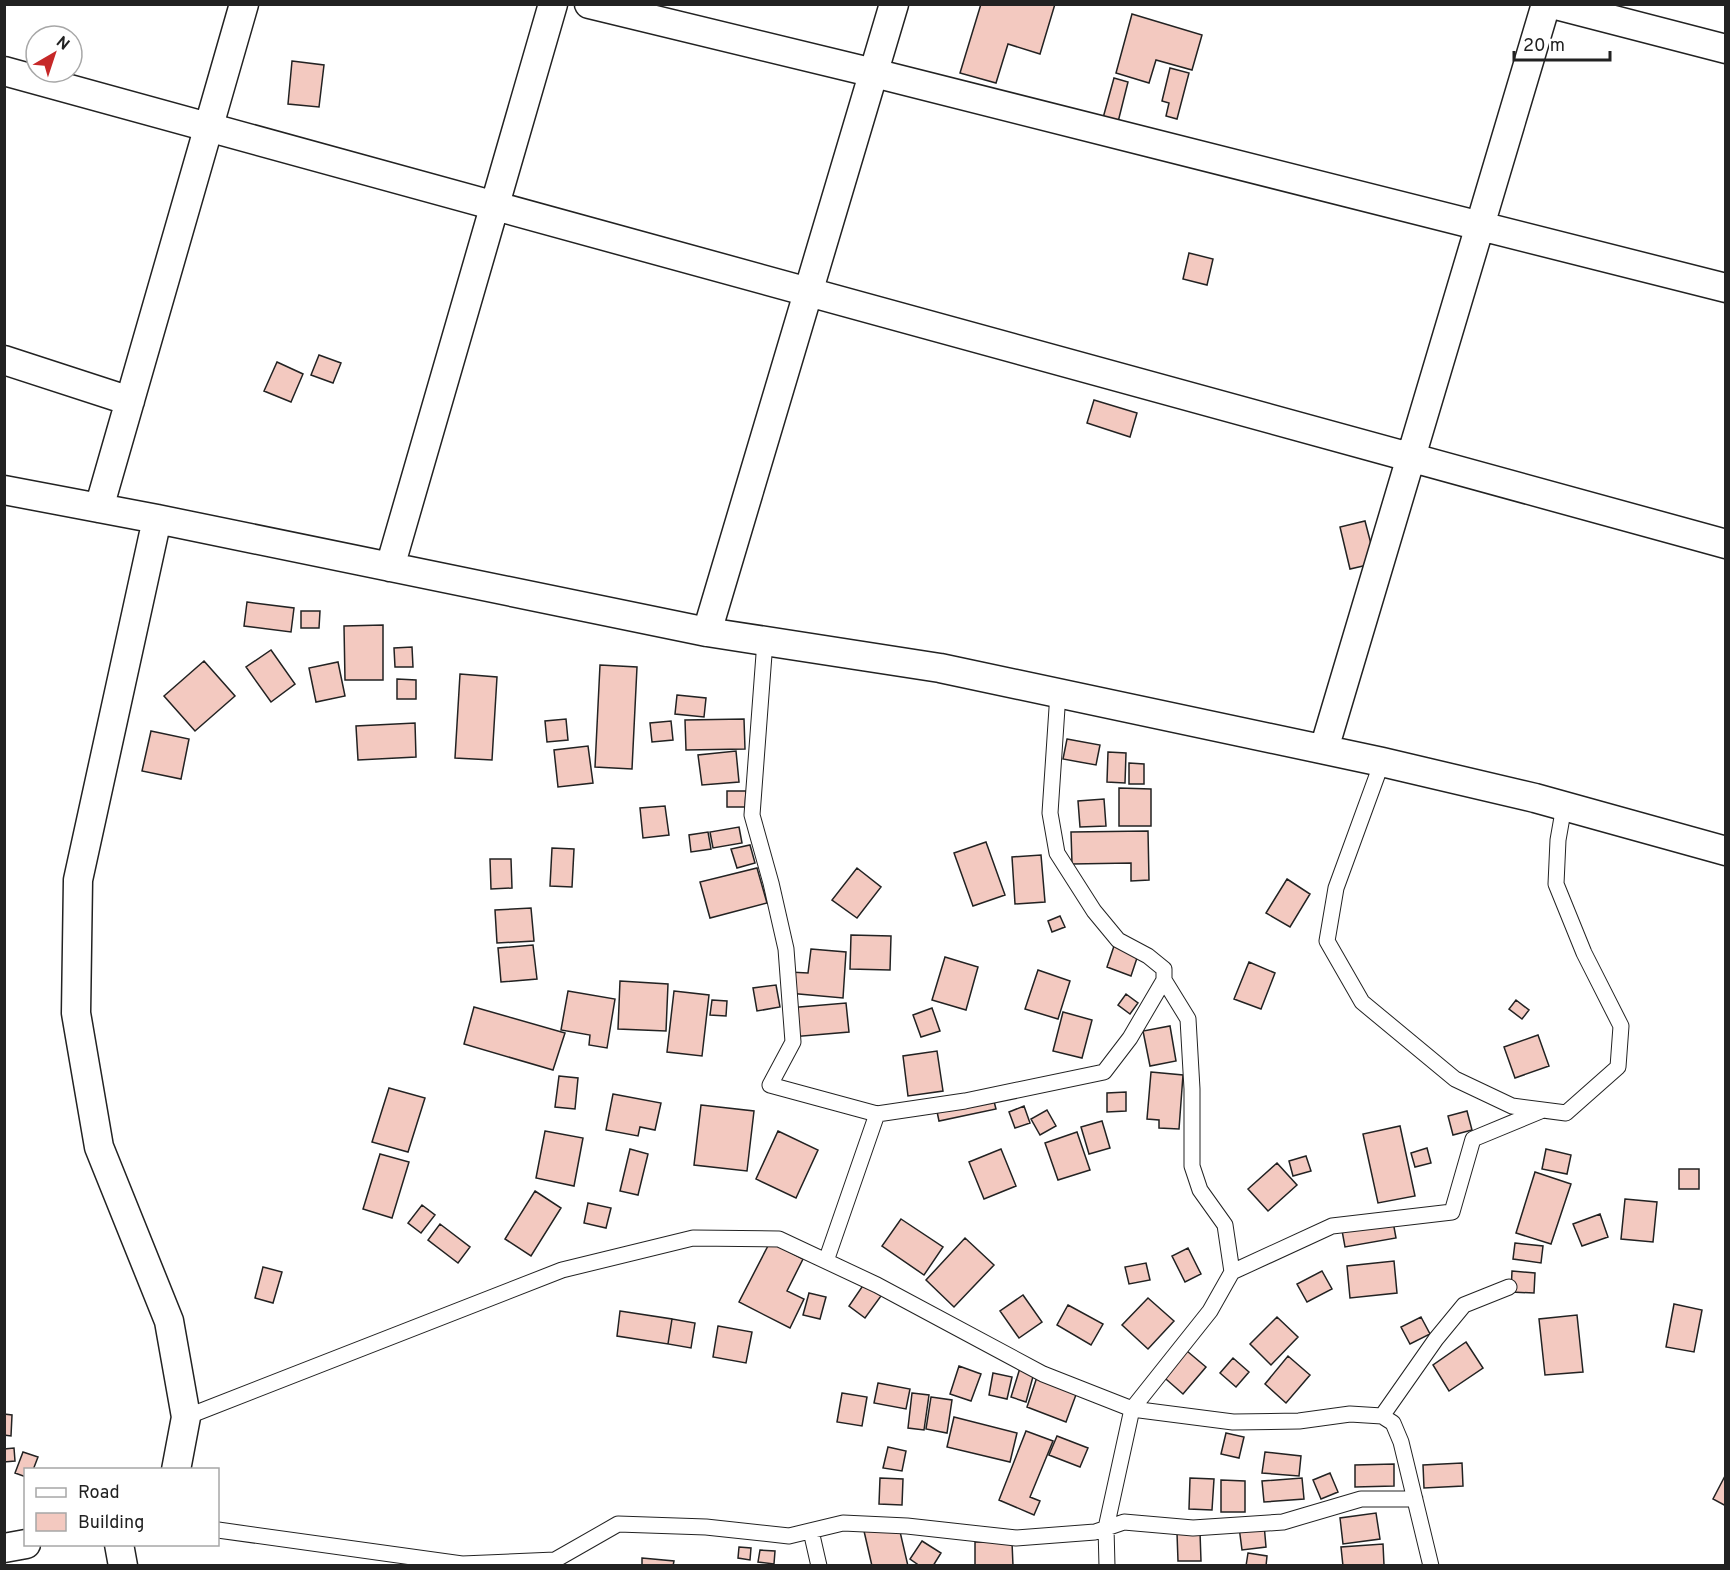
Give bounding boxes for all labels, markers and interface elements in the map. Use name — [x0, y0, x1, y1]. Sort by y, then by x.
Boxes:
north arrow — [24, 24, 84, 84]
scale bar — [1514, 24, 1610, 62]
text: N — [51, 33, 73, 55]
text: 20 m — [1523, 35, 1565, 58]
legend — [24, 1468, 219, 1546]
text: Road — [78, 1482, 120, 1505]
text: Building — [78, 1512, 144, 1535]

